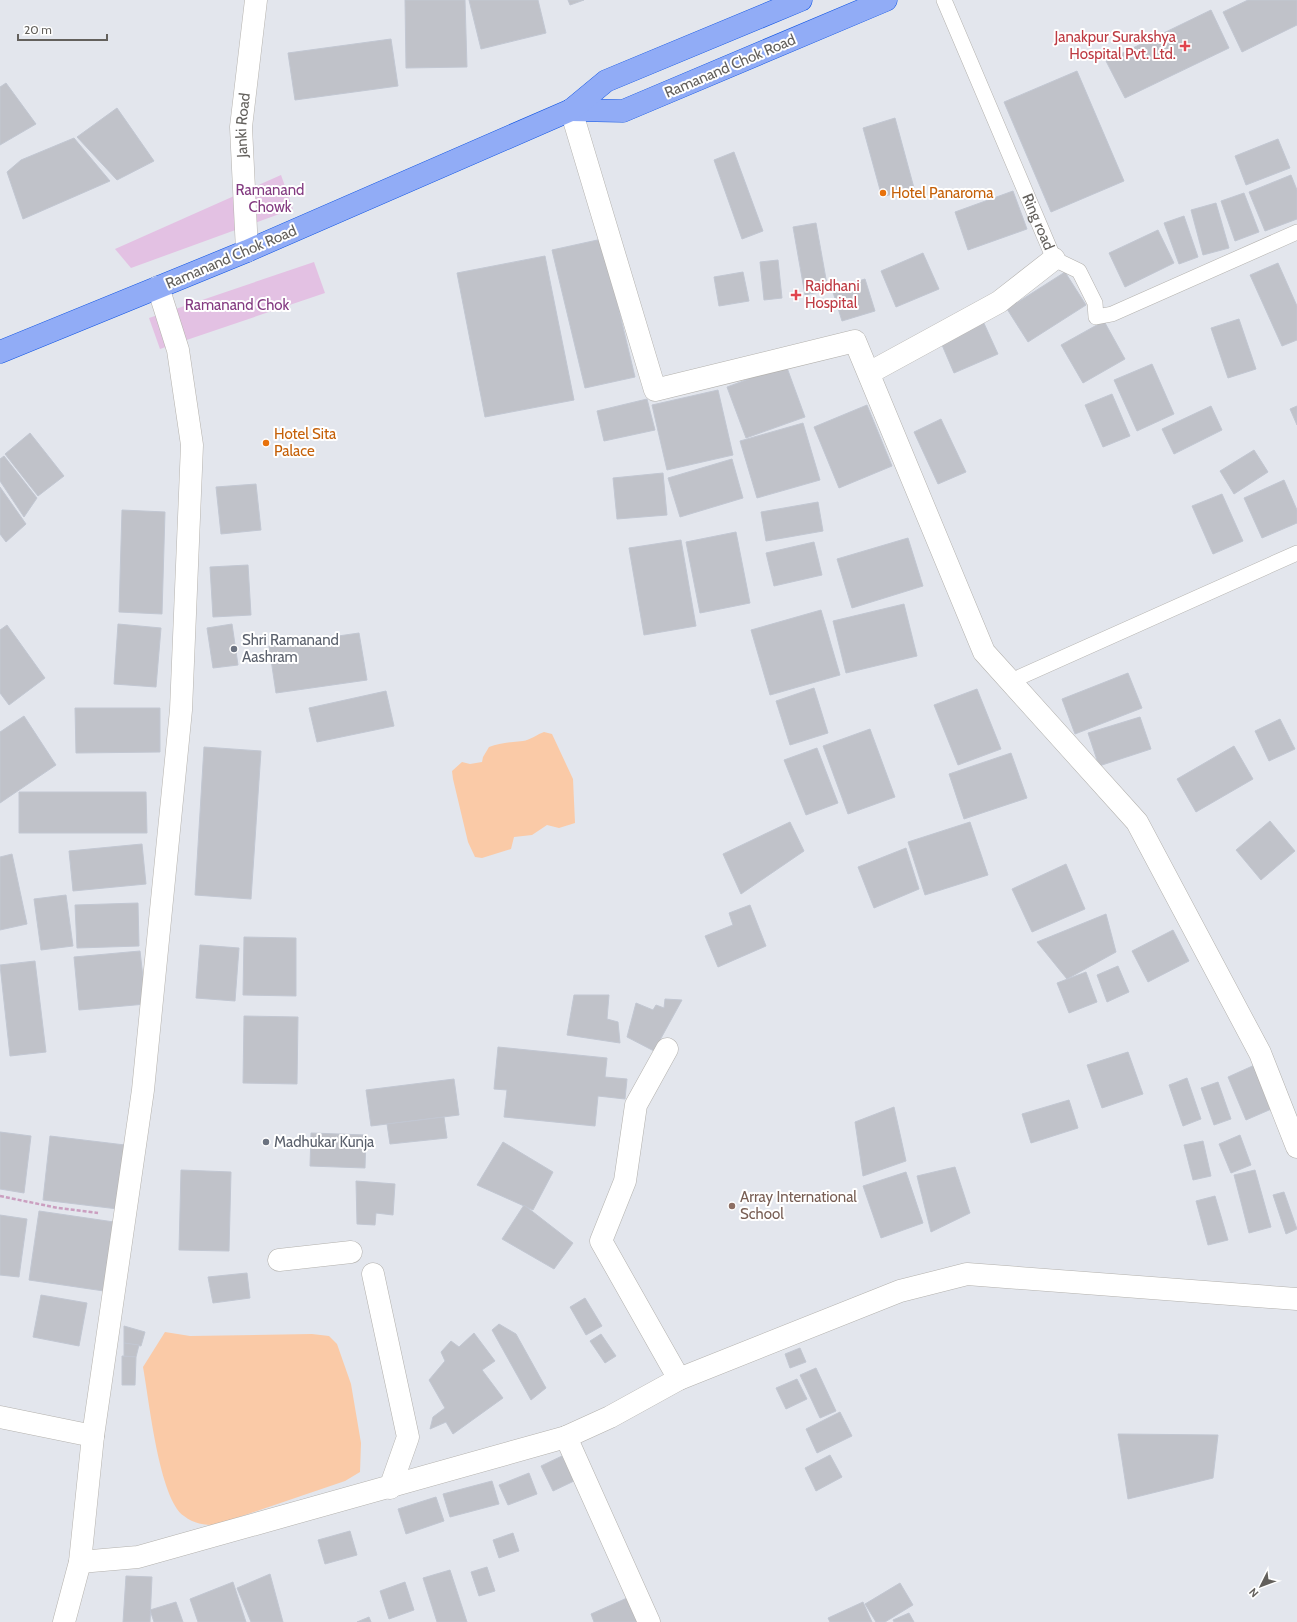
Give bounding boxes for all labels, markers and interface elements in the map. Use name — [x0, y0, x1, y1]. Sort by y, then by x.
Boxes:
scale bar — [18, 16, 107, 42]
text: 20 m — [24, 22, 52, 37]
place label: Janakpur Surakshya Hospital Pvt. Ltd. — [1054, 28, 1177, 63]
street label: Ramanand Chok Road — [662, 30, 798, 102]
marker: Janakpur Surakshya Hospital Pvt. Ltd. — [1179, 40, 1191, 52]
street label: Janki Road — [232, 92, 254, 159]
park label: Ramanand Chowk — [236, 181, 304, 216]
place label: Hotel Panaroma — [891, 184, 994, 202]
marker: Hotel Panaroma — [878, 188, 888, 198]
street label: Ring road — [1018, 191, 1058, 253]
street label: Ramanand Chok Road — [163, 221, 299, 293]
place label: Rajdhani Hospital — [805, 277, 860, 312]
marker: Rajdhani Hospital — [790, 289, 802, 301]
park label: Ramanand Chok — [185, 296, 290, 314]
place label: Hotel Sita Palace — [274, 425, 337, 460]
marker: Hotel Sita Palace — [261, 438, 271, 448]
place label: Shri Ramanand Aashram — [242, 631, 339, 666]
marker: Shri Ramanand Aashram — [229, 644, 239, 654]
place label: Madhukar Kunja — [274, 1133, 375, 1151]
marker: Madhukar Kunja — [261, 1137, 271, 1147]
place label: Array International School — [740, 1188, 857, 1223]
marker: Array International School — [727, 1201, 737, 1211]
north arrow — [1241, 1566, 1281, 1606]
text: N — [1246, 1585, 1261, 1600]

